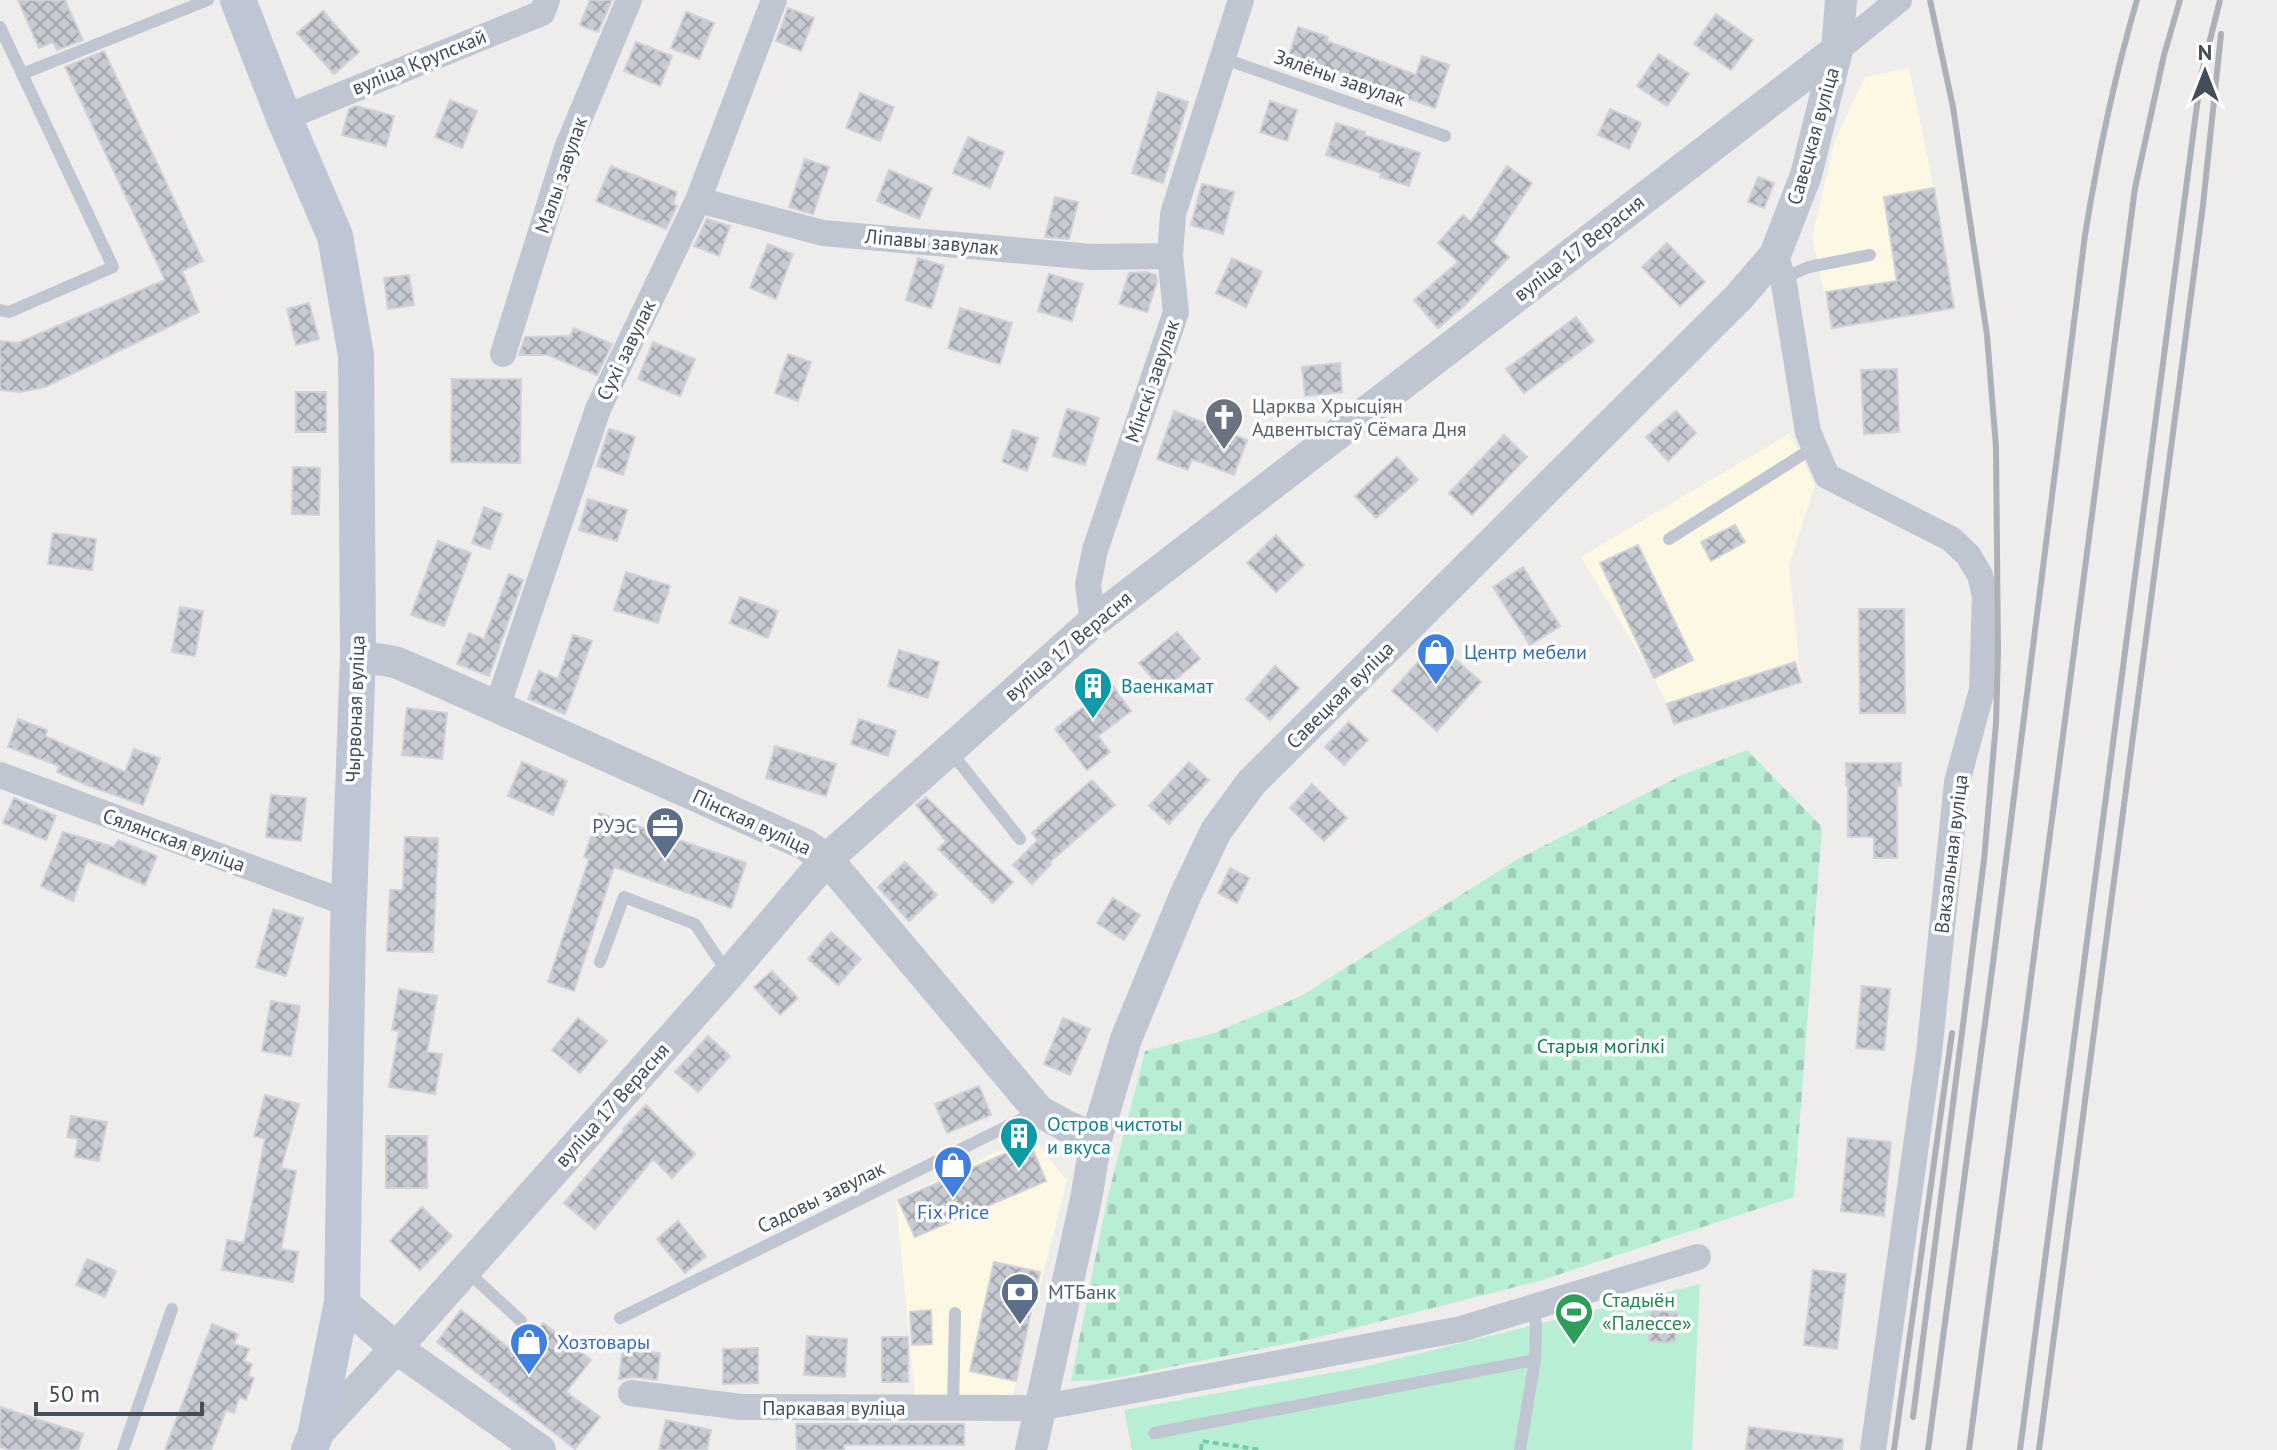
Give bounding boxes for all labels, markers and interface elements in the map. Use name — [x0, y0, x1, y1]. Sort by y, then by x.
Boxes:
street label: вуліца Крупскай — [348, 23, 490, 101]
north arrow — [2165, 32, 2245, 112]
text: N — [2198, 38, 2212, 66]
street label: Зялёны завулак — [1271, 43, 1409, 113]
street label: Савецкая вуліца — [1781, 64, 1845, 208]
street label: Малы завулак — [529, 113, 593, 237]
street label: вуліца 17 Верасня — [1508, 189, 1650, 307]
street label: Ліпавы завулак — [863, 223, 1000, 261]
street label: Сухі завулак — [590, 295, 662, 405]
street label: Мінскі завулак — [1119, 316, 1185, 446]
place label: Царква Хрысціян Адвентыстаў Сёмага Дня — [1252, 393, 1467, 442]
church icon: Царква Хрысціян Адвентыстаў Сёмага Дня — [1203, 396, 1245, 451]
street label: вуліца 17 Верасня — [999, 585, 1137, 707]
shop icon: Центр мебели — [1415, 631, 1457, 686]
street label: Чырвоная вуліца — [339, 635, 371, 783]
street label: Савецкая вуліца — [1281, 636, 1399, 754]
place label: Центр мебели — [1464, 639, 1587, 665]
building icon: Ваенкамат — [1072, 665, 1114, 720]
place label: Ваенкамат — [1121, 673, 1214, 699]
street label: Вакзальная вуліца — [1928, 773, 1974, 935]
street label: Пінская вуліца — [689, 783, 815, 861]
street label: Сялянская вуліца — [99, 802, 249, 878]
office icon: РУЭС — [644, 805, 686, 860]
place label: РУЭС — [592, 813, 637, 839]
park label: Старыя могілкі — [1537, 1033, 1665, 1059]
street label: вуліца 17 Верасня — [549, 1037, 675, 1173]
place label: Остров чистоты и вкуса — [1047, 1111, 1183, 1160]
building icon: Остров чистоты и вкуса — [998, 1115, 1040, 1170]
shop icon: Fix Price — [932, 1144, 974, 1199]
street label: Садовы завулак — [753, 1155, 889, 1239]
place label: Fix Price — [917, 1199, 989, 1225]
bank icon: МТБанк — [999, 1271, 1041, 1326]
place label: МТБанк — [1048, 1279, 1117, 1305]
place label: Стадыён «Палессе» — [1602, 1287, 1692, 1336]
sports icon: Стадыён «Палессе» — [1553, 1291, 1595, 1346]
shop icon: Хозтовары — [508, 1321, 550, 1376]
place label: Хозтовары — [557, 1329, 650, 1355]
scale bar — [36, 1366, 202, 1416]
text: 50 m — [48, 1378, 100, 1409]
street label: Паркавая вуліца — [762, 1395, 906, 1421]

